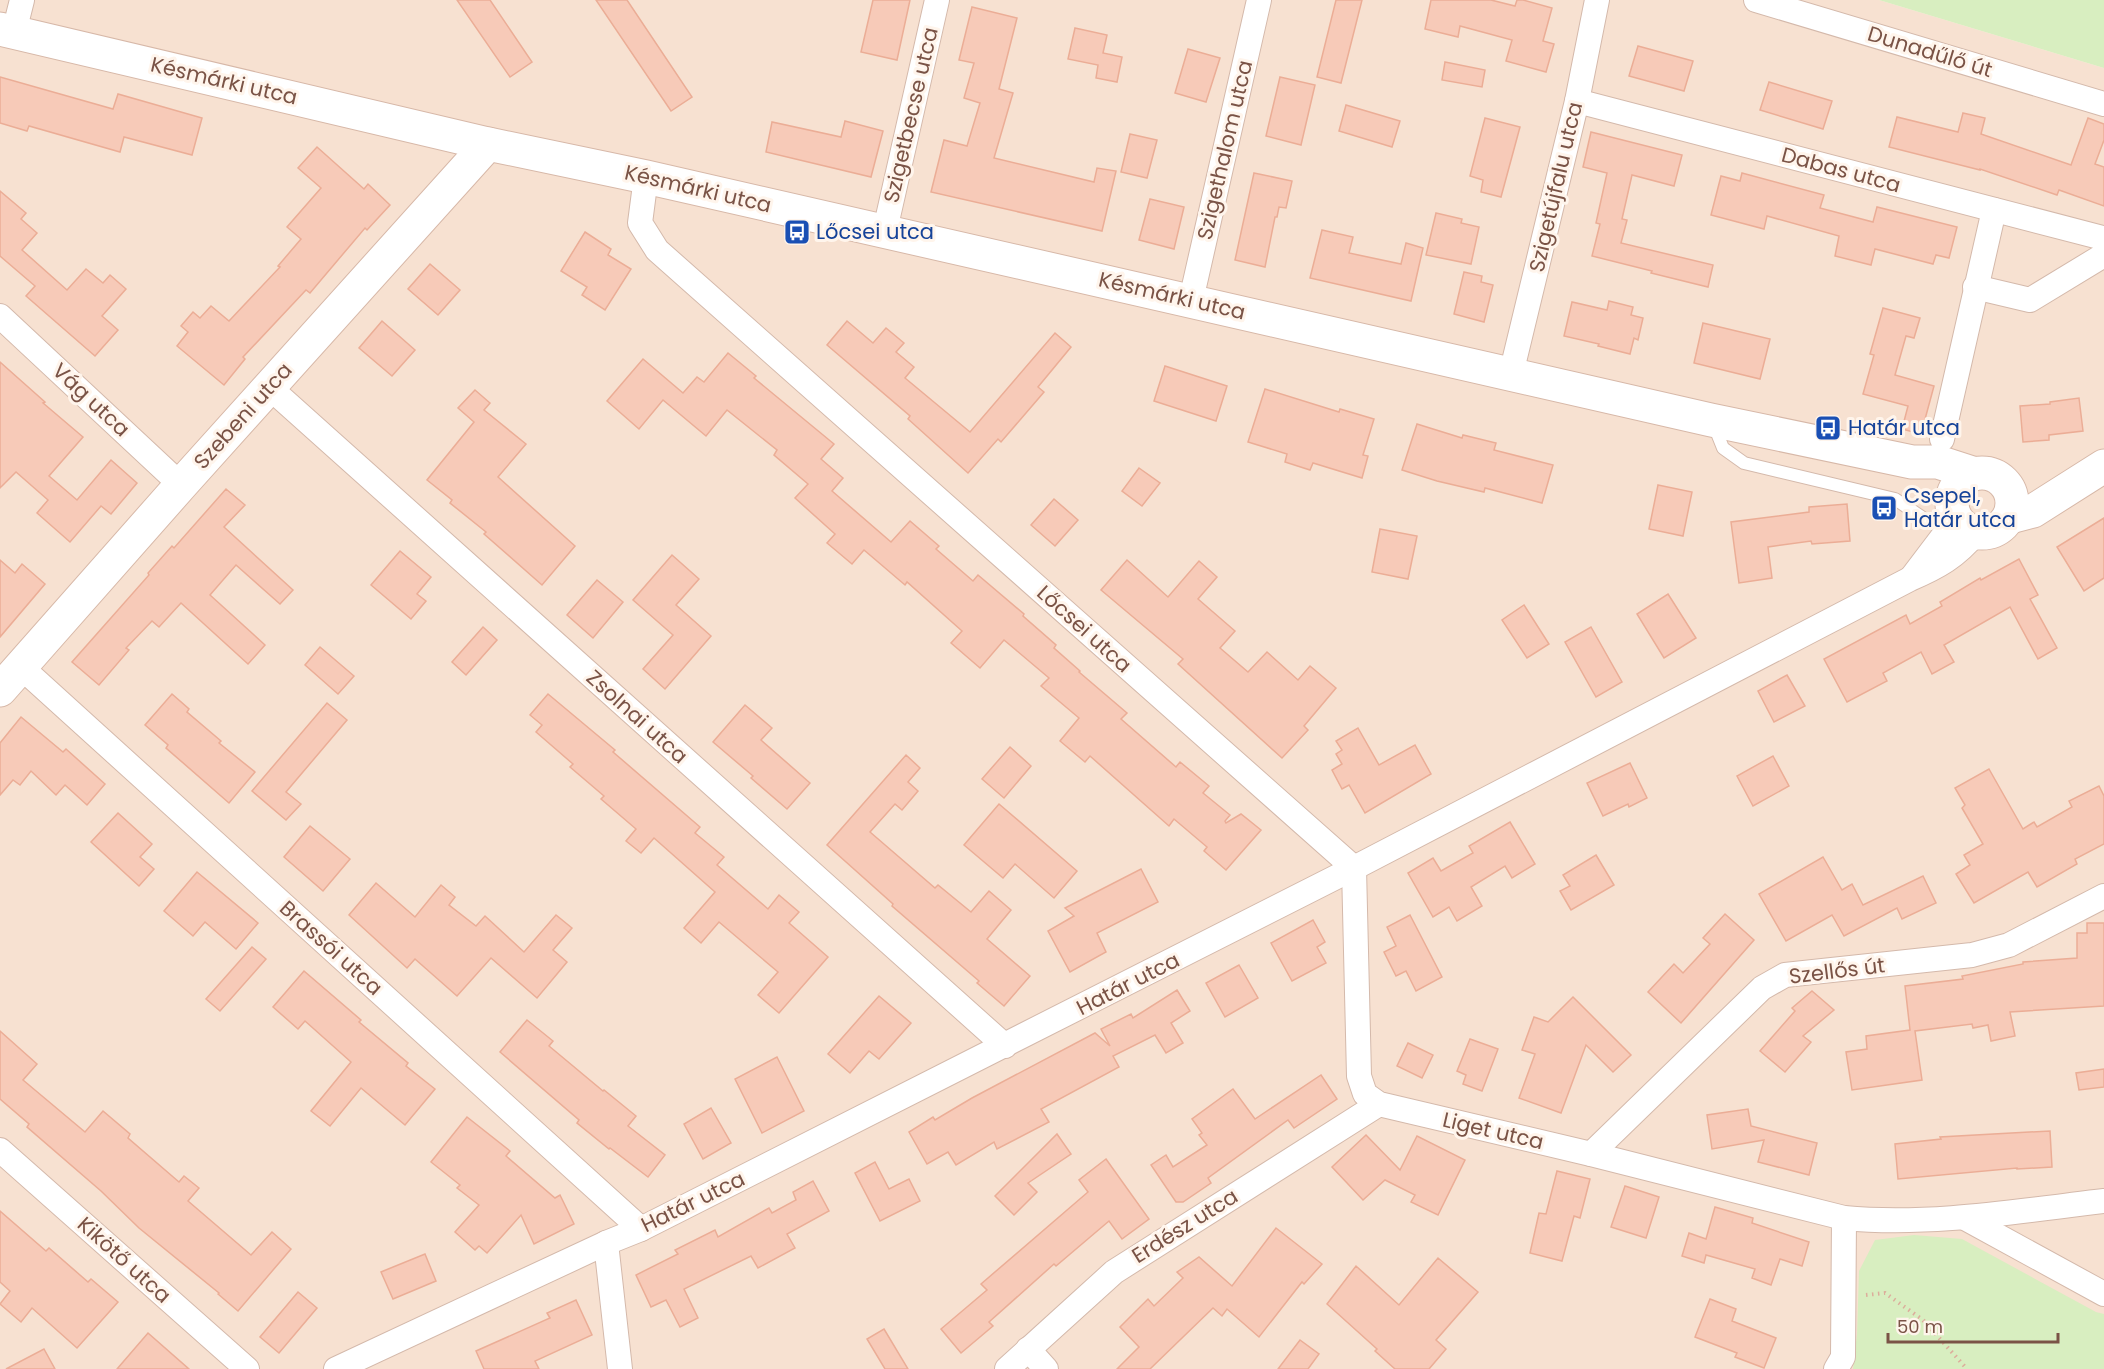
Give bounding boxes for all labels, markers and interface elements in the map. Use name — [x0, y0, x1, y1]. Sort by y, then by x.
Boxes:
street label: Dunadűlő út — [1864, 19, 1996, 84]
street label: Szigetbecse utca — [876, 24, 945, 206]
street label: Késmárki utca — [148, 50, 300, 111]
street label: Szigethalom utca — [1190, 57, 1259, 243]
street label: Szigetújfalu utca — [1522, 99, 1589, 275]
street label: Dabas utca — [1778, 140, 1904, 199]
street label: Késmárki utca — [622, 158, 774, 219]
bus stop icon: Lőcsei utca — [782, 217, 812, 247]
place label: Lőcsei utca — [816, 217, 934, 246]
street label: Késmárki utca — [1096, 265, 1248, 326]
street label: Vág utca — [46, 356, 136, 443]
street label: Szebeni utca — [187, 356, 298, 475]
bus stop icon: Határ utca — [1813, 413, 1843, 443]
place label: Határ utca — [1848, 413, 1960, 442]
place label: Csepel, Határ utca — [1904, 481, 2016, 534]
bus stop icon: Csepel, Határ utca — [1869, 493, 1899, 523]
street label: Lőcsei utca — [1031, 578, 1138, 679]
street label: Zsolnai utca — [580, 663, 694, 770]
street label: Brassói utca — [274, 894, 389, 1002]
street label: Határ utca — [1071, 945, 1184, 1022]
street label: Szellős út — [1787, 950, 1887, 991]
street label: Liget utca — [1440, 1105, 1546, 1156]
street label: Határ utca — [636, 1164, 749, 1239]
street label: Erdész utca — [1126, 1181, 1243, 1270]
street label: Kikötő utca — [71, 1210, 177, 1309]
scale bar — [1888, 1306, 2058, 1344]
text: 50 m — [1897, 1314, 1943, 1339]

